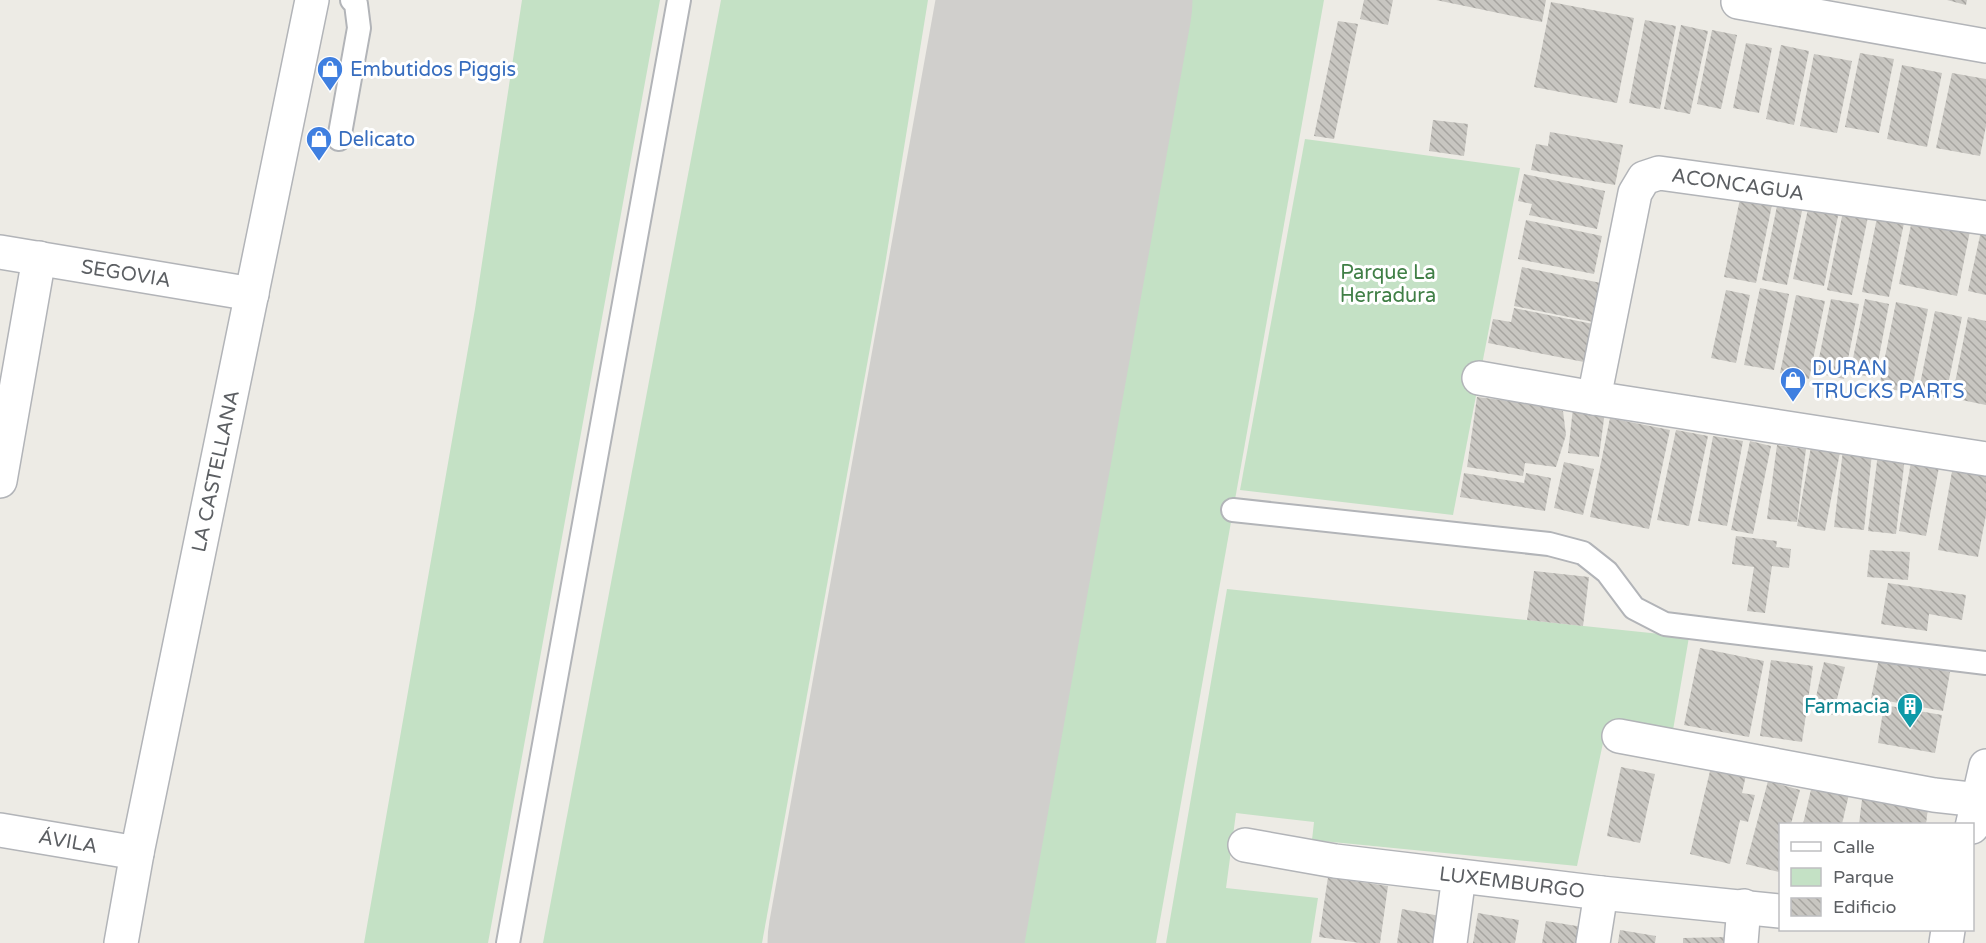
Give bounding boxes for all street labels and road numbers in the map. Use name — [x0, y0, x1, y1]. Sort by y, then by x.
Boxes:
street label: ACONCAGUA — [1670, 164, 1806, 206]
street label: SEGOVIA — [79, 255, 172, 293]
street label: LA CASTELLANA — [187, 388, 245, 554]
street label: ÁVILA — [36, 824, 99, 859]
street label: LUXEMBURGO — [1438, 862, 1586, 904]

